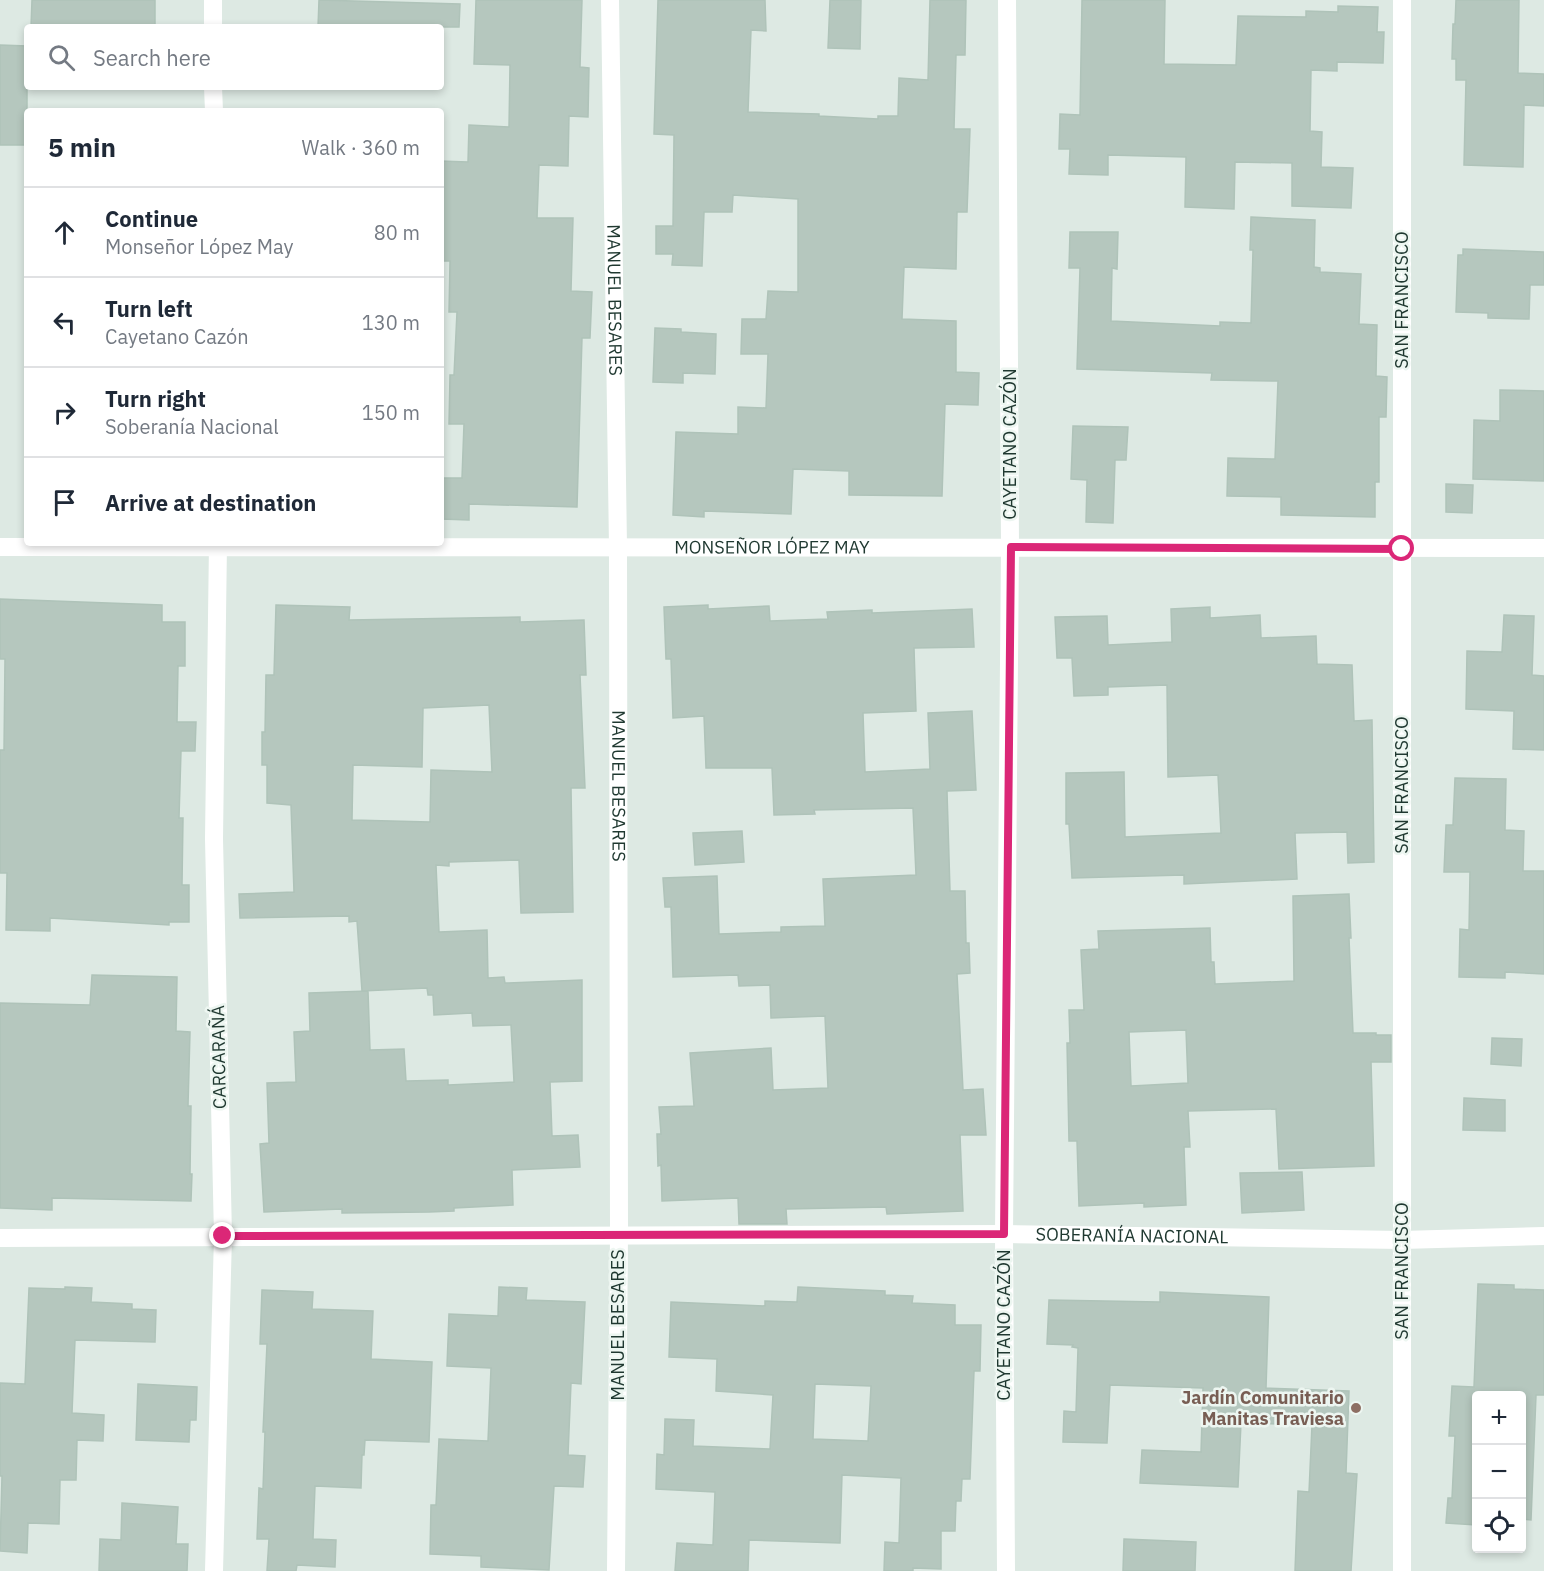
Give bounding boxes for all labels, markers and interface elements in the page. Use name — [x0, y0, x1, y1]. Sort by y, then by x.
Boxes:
search box — [24, 24, 444, 90]
icon: search — [45, 41, 78, 74]
text: Search here — [93, 43, 211, 72]
text: 5 min — [48, 130, 116, 164]
text: Walk · 360 m — [302, 134, 420, 161]
text: Continue — [105, 204, 198, 233]
icon: ahead — [48, 216, 81, 249]
text: 80 m — [374, 219, 420, 246]
street label: MANUEL BESARES — [602, 224, 627, 376]
street label: SAN FRANCISCO — [1390, 231, 1413, 369]
text: Monseñor López May — [105, 233, 293, 260]
text: Turn left — [105, 294, 193, 323]
icon: left — [48, 306, 81, 339]
text: 130 m — [362, 309, 420, 336]
text: Cayetano Cazón — [105, 323, 249, 350]
street label: CAYETANO CAZÓN — [998, 368, 1021, 520]
text: Turn right — [105, 384, 206, 413]
icon: right — [48, 396, 81, 429]
text: 150 m — [362, 399, 420, 426]
text: Soberanía Nacional — [105, 413, 279, 440]
icon: arrive — [48, 486, 81, 519]
text: Arrive at destination — [105, 488, 316, 517]
street label: MONSEÑOR LÓPEZ MAY — [674, 535, 870, 559]
route start — [1388, 535, 1414, 561]
street label: MANUEL BESARES — [607, 710, 630, 862]
street label: SAN FRANCISCO — [1390, 716, 1413, 854]
street label: CARCARAÑÁ — [206, 1004, 231, 1109]
street label: SAN FRANCISCO — [1390, 1202, 1413, 1340]
route end — [209, 1222, 235, 1248]
street label: SOBERANÍA NACIONAL — [1035, 1222, 1229, 1248]
street label: MANUEL BESARES — [606, 1249, 629, 1401]
street label: CAYETANO CAZÓN — [992, 1249, 1015, 1401]
place label: Jardín Comunitario Manitas Traviesa — [1181, 1386, 1344, 1430]
map controls — [1472, 1391, 1526, 1553]
button: + — [1472, 1391, 1526, 1445]
marker: Jardín Comunitario Manitas Traviesa — [1349, 1401, 1363, 1415]
button: − — [1472, 1445, 1526, 1499]
button: locate — [1472, 1499, 1526, 1553]

